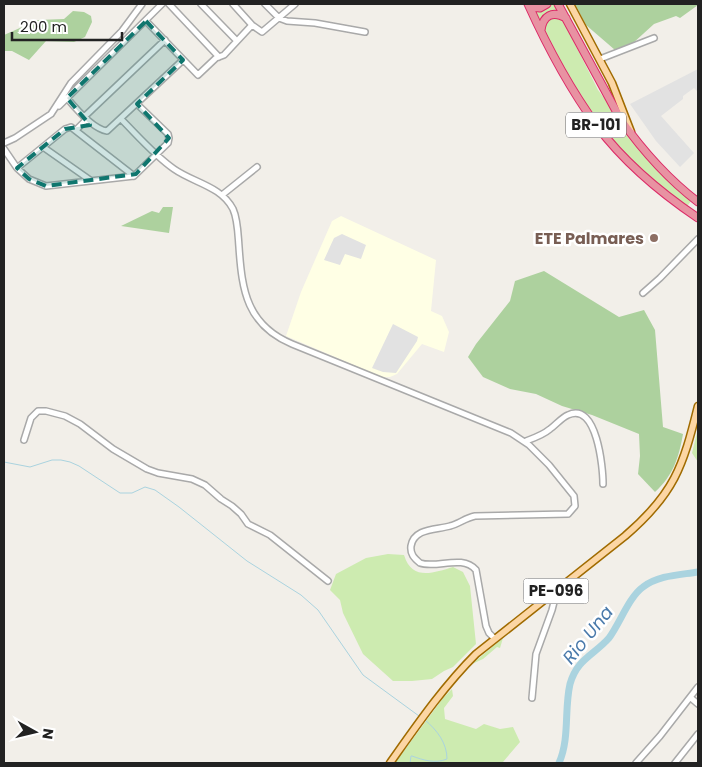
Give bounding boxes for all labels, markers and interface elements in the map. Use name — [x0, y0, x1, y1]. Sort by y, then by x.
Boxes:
scale bar — [12, 10, 122, 42]
text: 200 m — [20, 16, 67, 37]
road number: BR-101 — [566, 112, 626, 138]
place label: ETE Palmares — [535, 227, 644, 250]
marker: ETE Palmares — [648, 232, 660, 244]
road number: PE-096 — [524, 578, 588, 604]
water label: Rio Una — [556, 600, 619, 669]
north arrow — [10, 707, 60, 757]
text: N — [37, 727, 59, 740]

